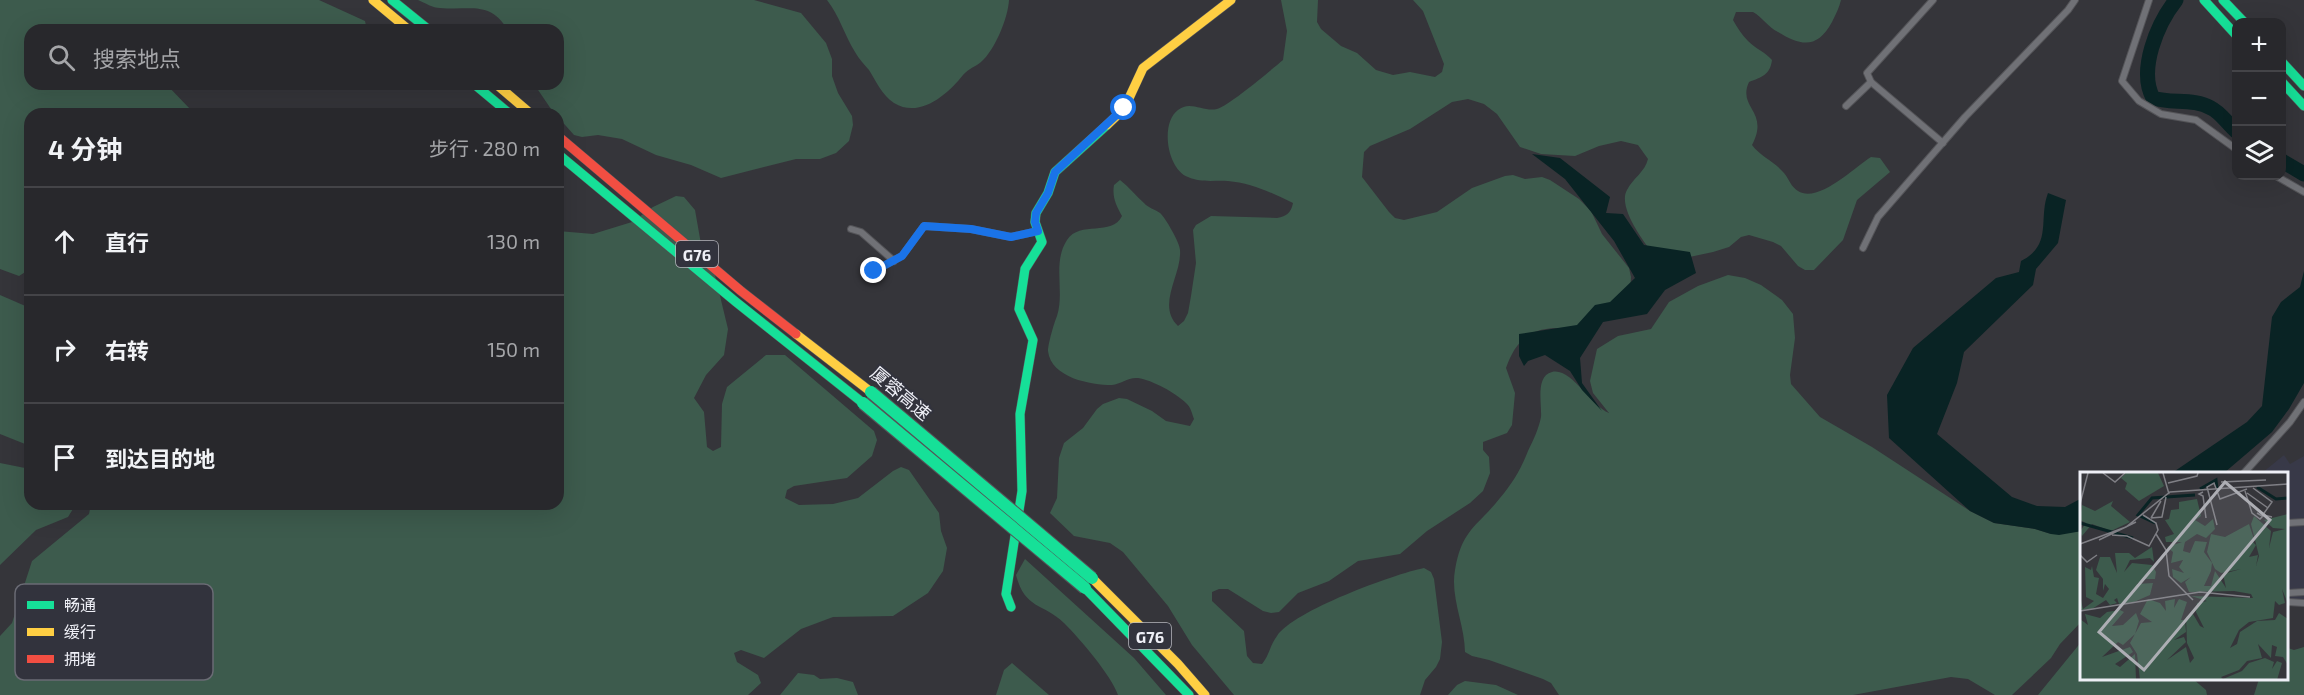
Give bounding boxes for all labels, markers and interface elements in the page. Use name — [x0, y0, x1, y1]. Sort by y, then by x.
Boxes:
map controls — [2232, 18, 2286, 180]
button: + — [2232, 18, 2286, 72]
search box — [24, 24, 564, 90]
icon: search — [45, 41, 78, 74]
text: 搜索地点 — [93, 45, 181, 71]
button: − — [2232, 72, 2286, 126]
route start — [1110, 94, 1136, 120]
button: layers — [2232, 126, 2286, 180]
text: 4 分钟 — [48, 133, 122, 164]
text: 步行 · 280 m — [429, 136, 540, 160]
icon: ahead — [48, 225, 81, 258]
text: 直行 — [105, 229, 149, 255]
text: 130 m — [487, 229, 540, 253]
road number: G76 — [676, 241, 718, 267]
route end — [860, 257, 886, 283]
icon: right — [48, 333, 81, 366]
text: 右转 — [105, 337, 149, 363]
text: 150 m — [487, 337, 540, 361]
street label: 厦蓉高速 — [866, 361, 936, 425]
icon: arrive — [48, 441, 81, 474]
text: 到达目的地 — [105, 445, 215, 471]
inset map — [2080, 472, 2289, 680]
legend — [15, 584, 213, 680]
text: 畅通 — [64, 595, 96, 614]
text: 缓行 — [64, 622, 96, 641]
road number: G76 — [1129, 623, 1171, 649]
text: 拥堵 — [64, 649, 96, 668]

